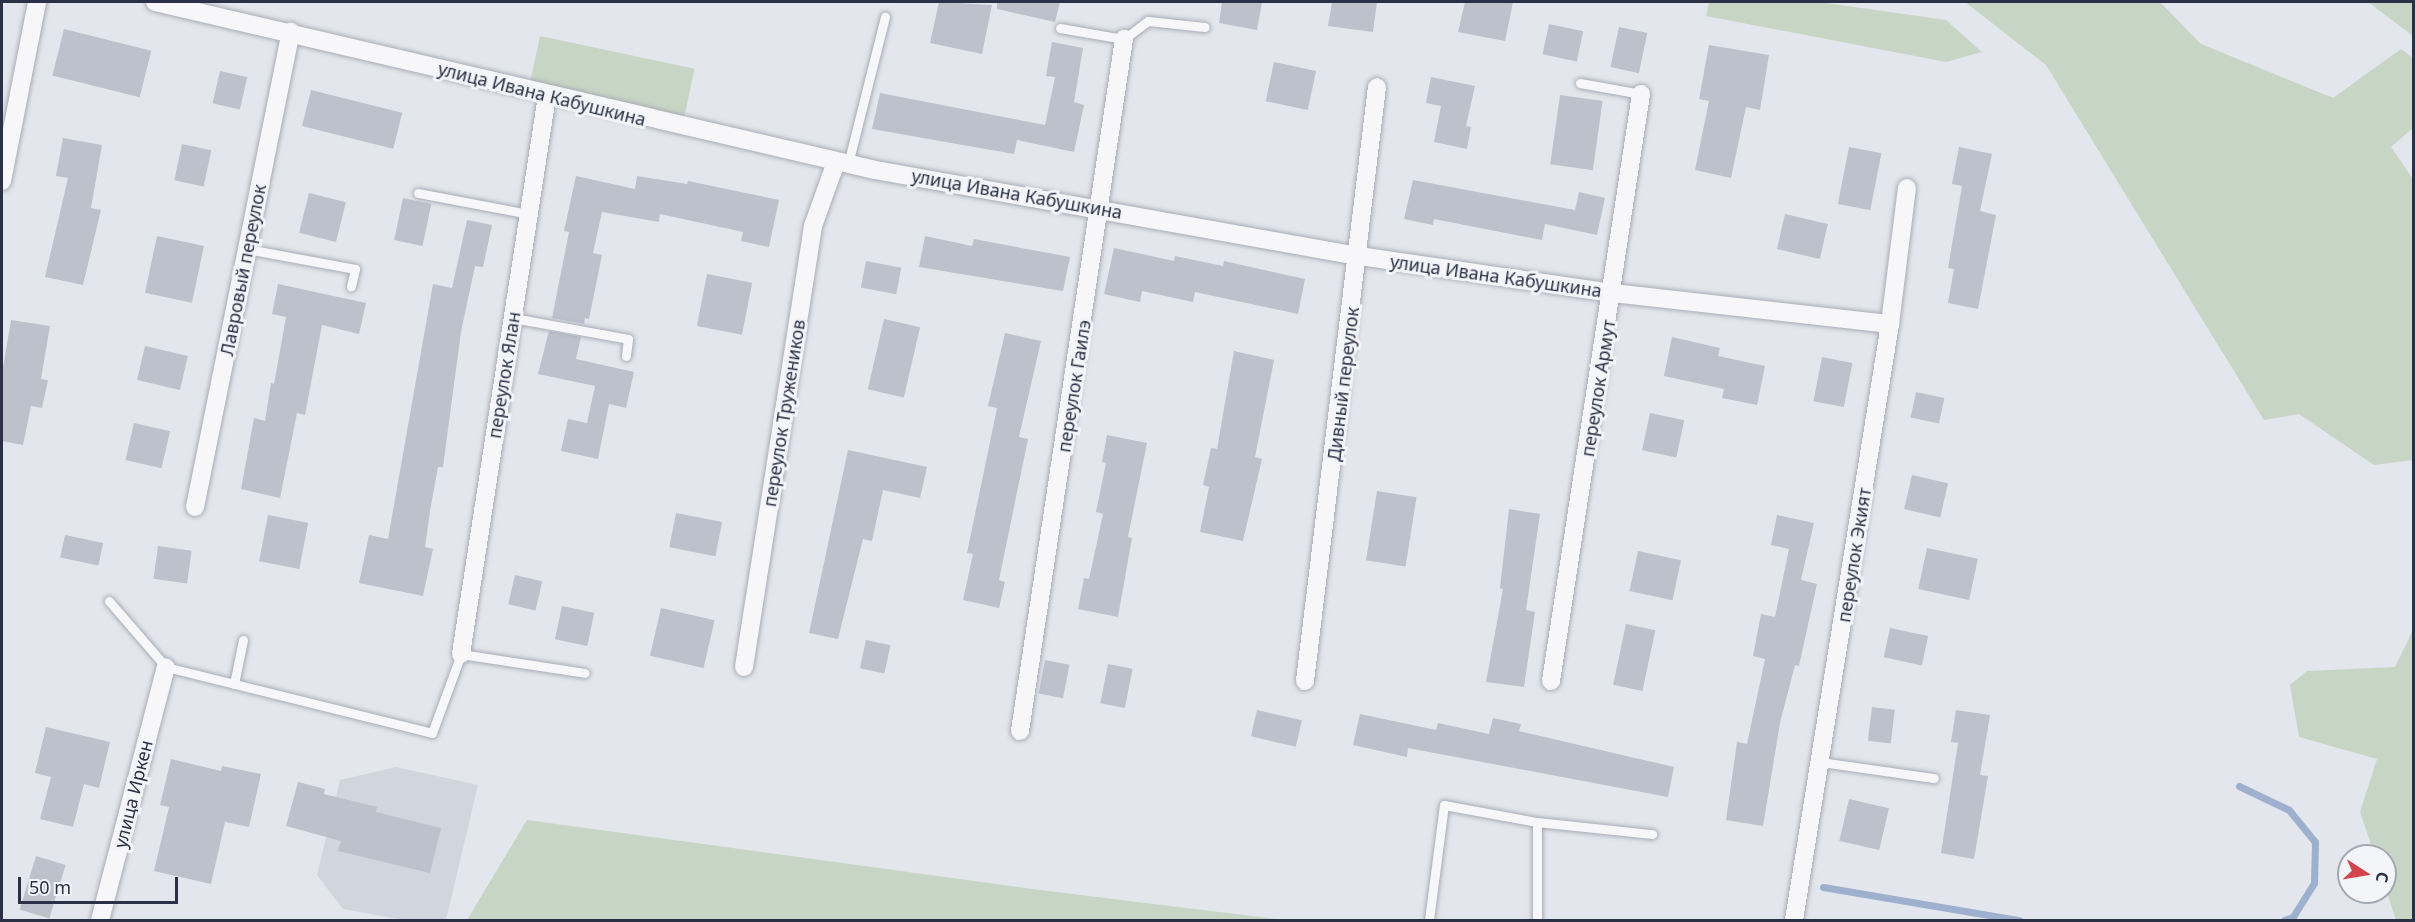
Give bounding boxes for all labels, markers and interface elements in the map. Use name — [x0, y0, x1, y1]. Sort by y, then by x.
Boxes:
street label: улица Ивана Кабушкина — [436, 58, 648, 130]
street label: улица Ивана Кабушкина — [910, 165, 1124, 223]
street label: Лавровый переулок — [216, 182, 270, 358]
street label: улица Ивана Кабушкина — [1389, 250, 1603, 302]
street label: Дивный переулок — [1323, 306, 1363, 462]
street label: переулок Ялан — [483, 310, 525, 440]
street label: переулок Тружеников — [759, 318, 809, 508]
street label: переулок Гаилэ — [1053, 318, 1095, 454]
street label: переулок Армут — [1576, 318, 1620, 458]
street label: переулок Экият — [1833, 486, 1875, 624]
street label: улица Иркен — [109, 738, 157, 850]
north arrow — [2337, 844, 2397, 904]
scale bar — [21, 865, 182, 903]
text: С — [2371, 870, 2394, 885]
text: 50 m — [29, 875, 71, 899]

